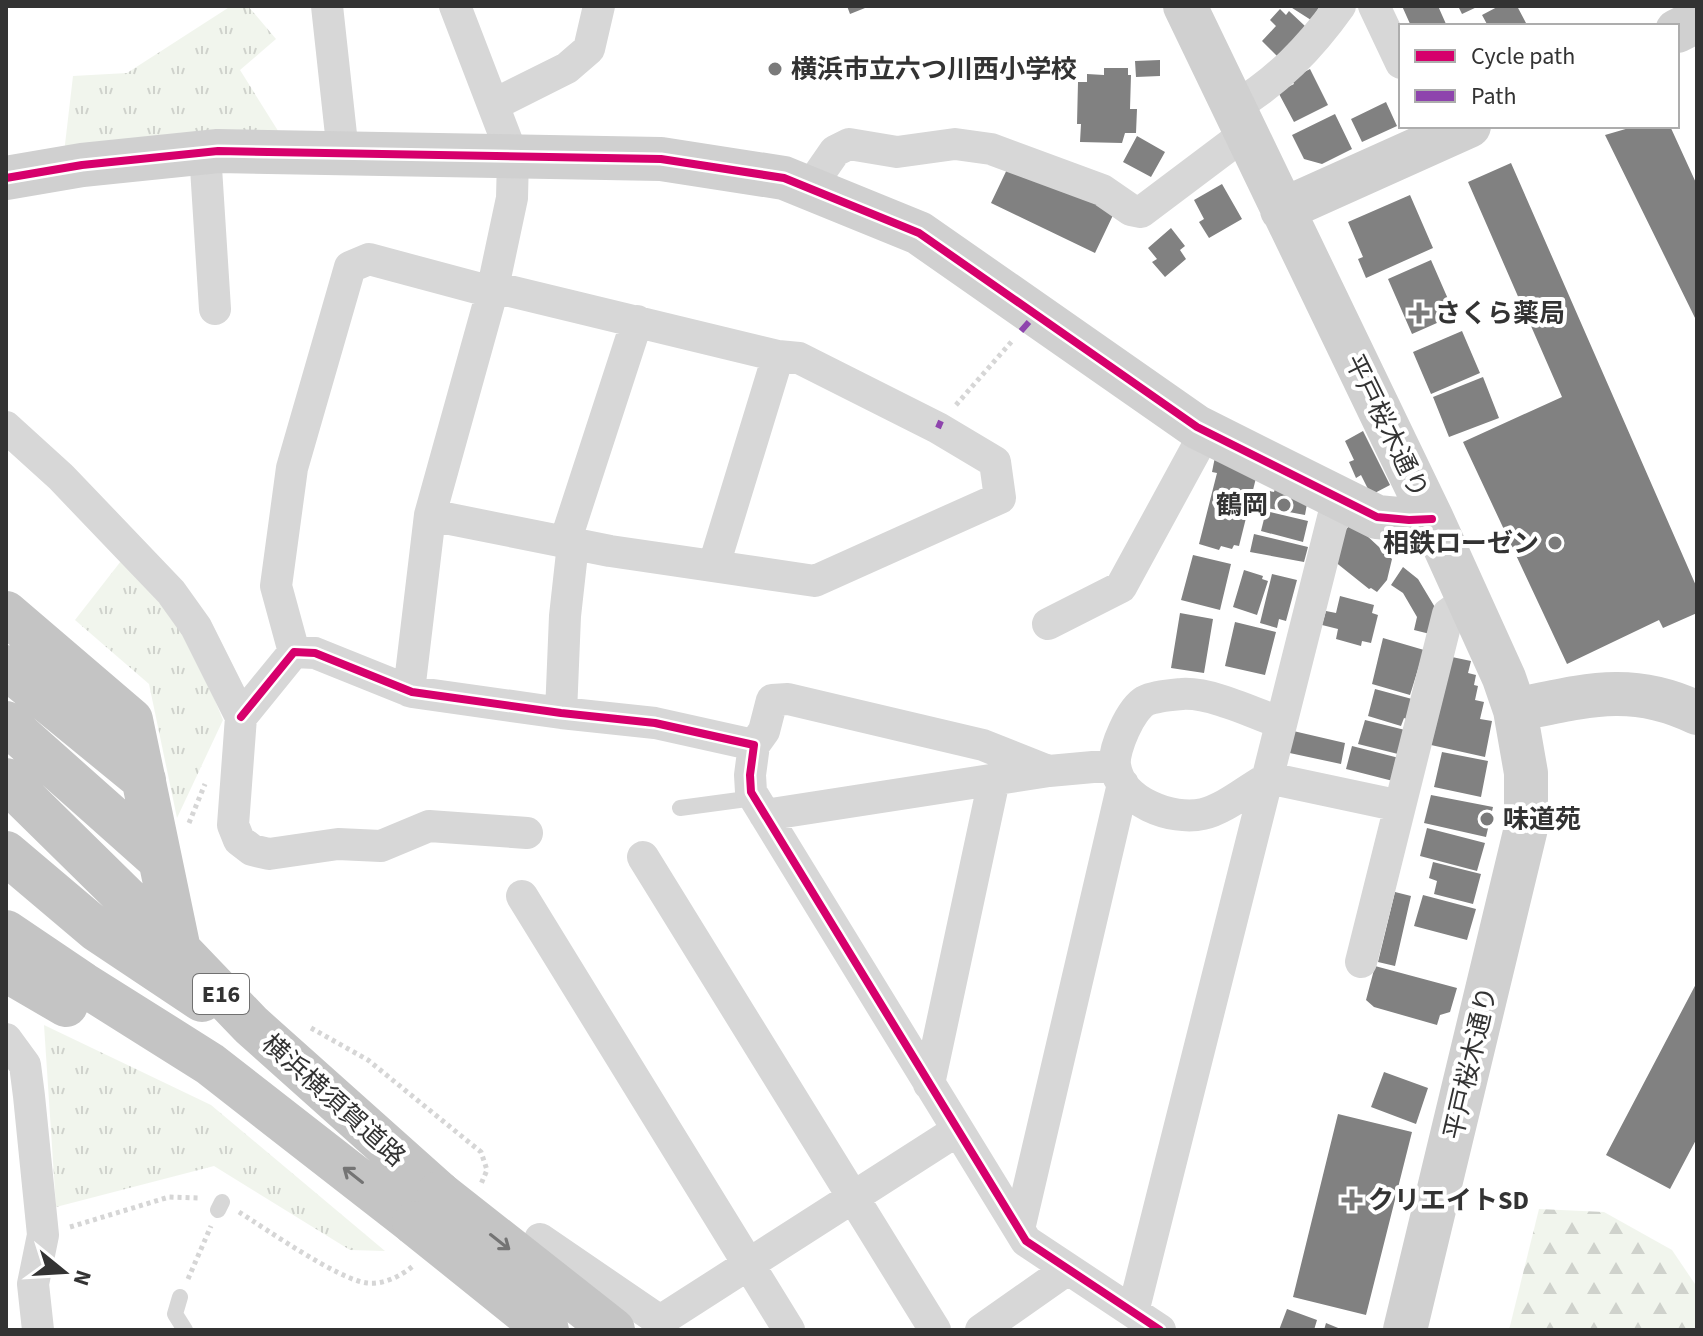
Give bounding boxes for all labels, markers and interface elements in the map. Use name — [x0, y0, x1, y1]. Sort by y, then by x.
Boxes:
legend — [1399, 24, 1679, 128]
text: Cycle path — [1471, 39, 1575, 74]
place label: 横浜市立六つ川西小学校 — [791, 51, 1077, 88]
marker: 横浜市立六つ川西小学校 — [766, 60, 784, 78]
text: Path — [1471, 79, 1517, 114]
place label: さくら薬局 — [1435, 295, 1565, 332]
marker: さくら薬局 — [1410, 304, 1428, 322]
street label: 平戸桜木通り — [1336, 348, 1437, 504]
place label: 鶴岡 — [1216, 487, 1268, 524]
marker: 鶴岡 — [1275, 496, 1293, 514]
place label: 相鉄ローゼン — [1383, 525, 1539, 562]
marker: 相鉄ローゼン — [1546, 534, 1564, 552]
place label: 味道苑 — [1503, 801, 1581, 838]
marker: 味道苑 — [1478, 810, 1496, 828]
road number: E16 — [193, 974, 249, 1014]
street label: 平戸桜木通り — [1435, 983, 1506, 1143]
street label: 横浜横須賀道路 — [254, 1026, 414, 1175]
one-way arrow — [343, 1167, 364, 1184]
place label: クリエイトSD — [1368, 1182, 1529, 1219]
marker: クリエイトSD — [1343, 1191, 1361, 1209]
north arrow — [24, 1232, 104, 1312]
one-way arrow — [489, 1233, 510, 1250]
text: N — [65, 1266, 100, 1290]

